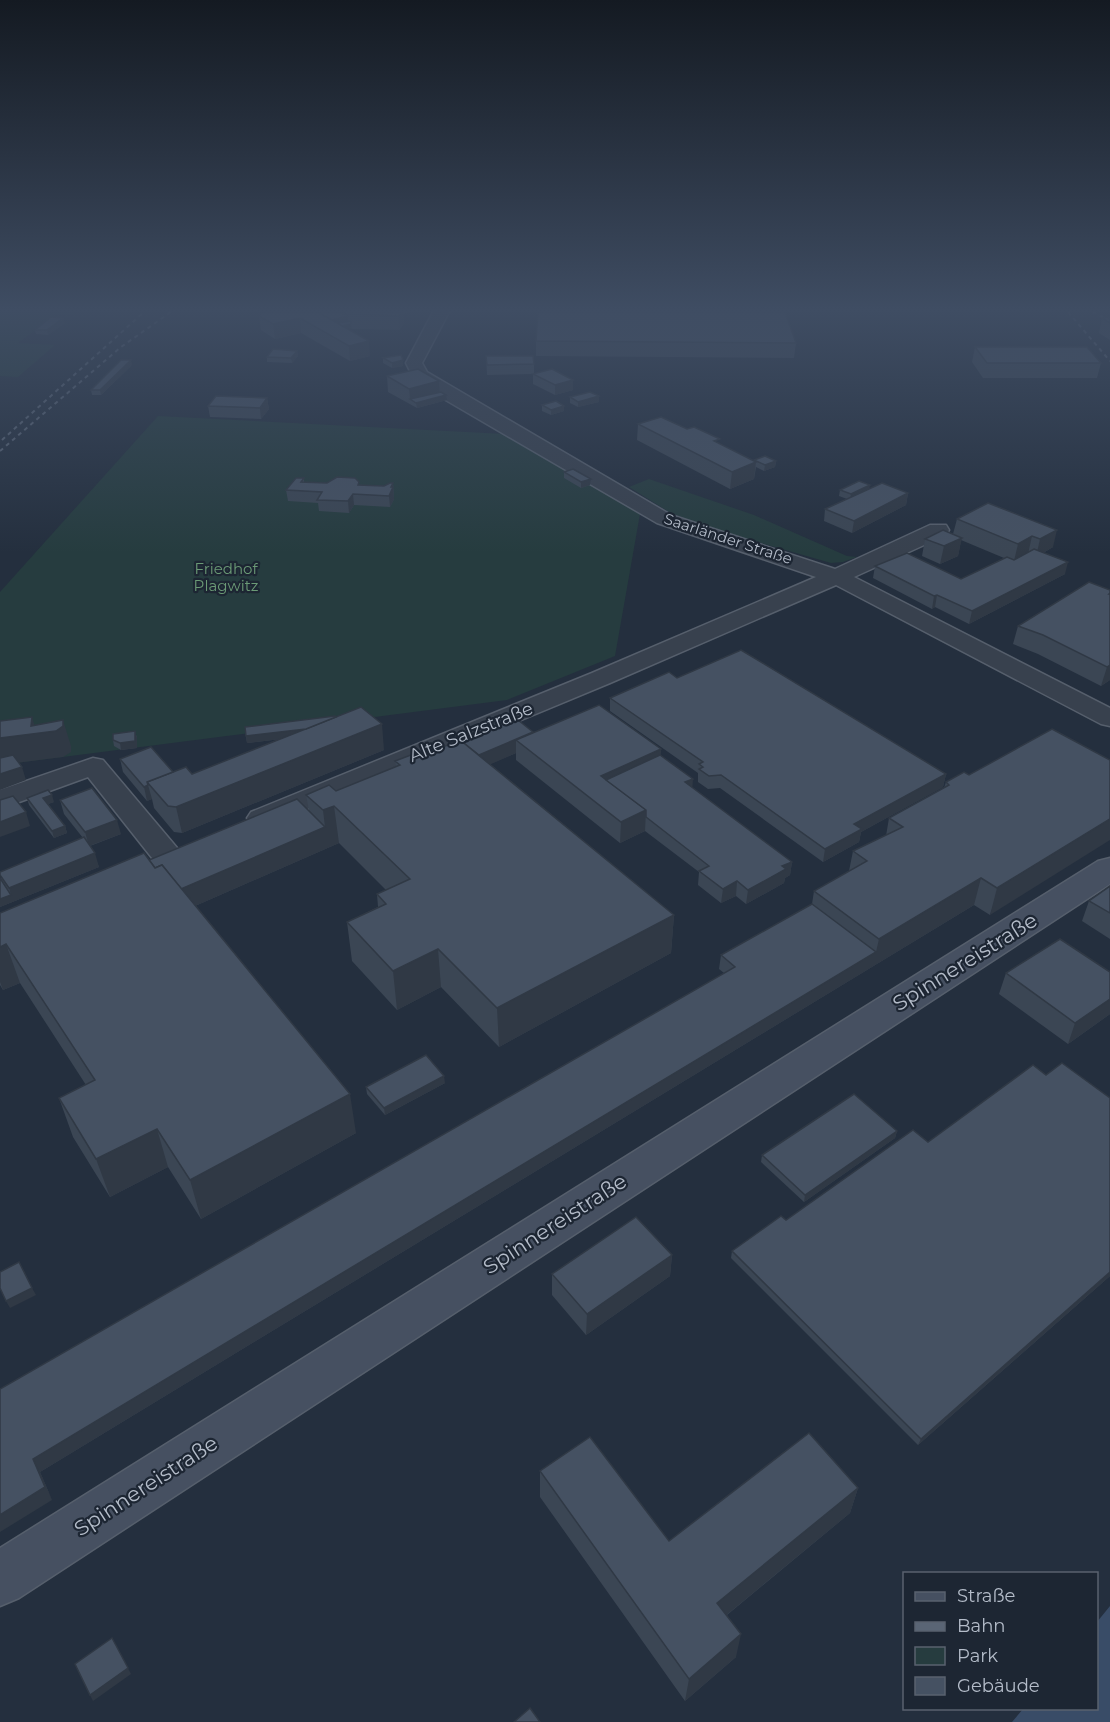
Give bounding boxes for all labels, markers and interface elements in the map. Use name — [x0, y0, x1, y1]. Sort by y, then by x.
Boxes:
street label: Saarländer Straße — [662, 509, 795, 568]
park label: Friedhof Plagwitz — [194, 559, 259, 595]
street label: Alte Salzstraße — [406, 697, 536, 767]
street label: Spinnereistraße — [888, 907, 1042, 1016]
street label: Spinnereistraße — [478, 1168, 631, 1279]
street label: Spinnereistraße — [69, 1430, 222, 1541]
legend — [903, 1572, 1098, 1710]
text: Straße — [957, 1585, 1016, 1607]
text: Bahn — [957, 1615, 1006, 1637]
text: Park — [957, 1645, 998, 1667]
text: Gebäude — [957, 1675, 1040, 1697]

